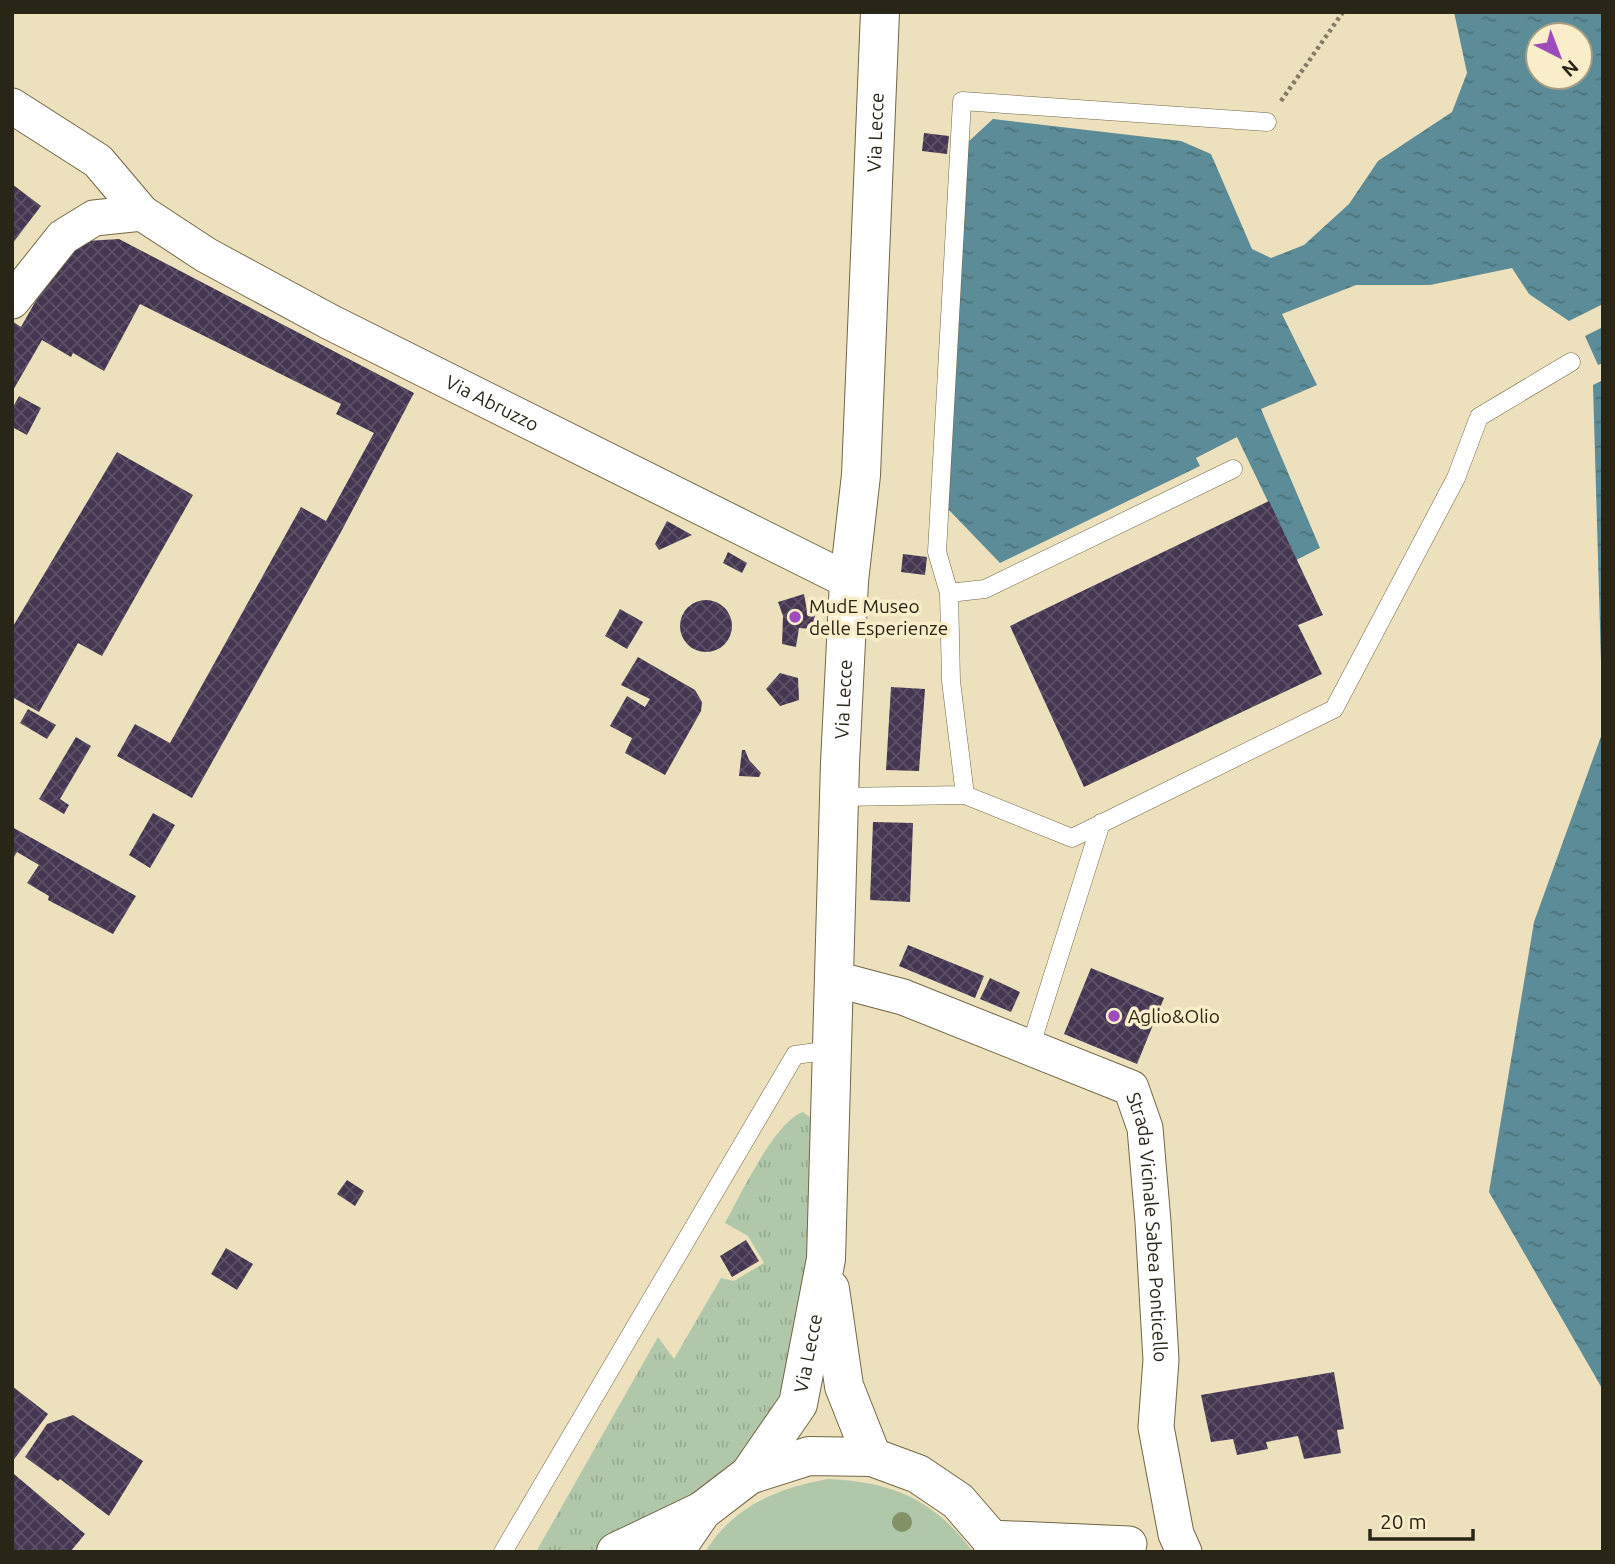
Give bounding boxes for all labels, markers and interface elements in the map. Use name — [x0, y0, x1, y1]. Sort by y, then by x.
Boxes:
north arrow — [1524, 21, 1594, 91]
text: N — [1558, 56, 1583, 82]
street label: Via Lecce — [862, 92, 888, 173]
street label: Via Abruzzo — [442, 370, 543, 435]
place label: MudE Museo delle Esperienze — [809, 595, 948, 639]
marker: MudE Museo delle Esperienze — [787, 609, 803, 625]
street label: Via Lecce — [830, 659, 856, 740]
place label: Aglio&Olio — [1128, 1005, 1220, 1027]
marker: Aglio&Olio — [1106, 1008, 1122, 1024]
street label: Strada Vicinale Sabea Ponticello — [1122, 1089, 1172, 1363]
street label: Via Lecce — [789, 1312, 826, 1394]
scale bar — [1370, 1498, 1473, 1542]
text: 20 m — [1380, 1509, 1427, 1533]

